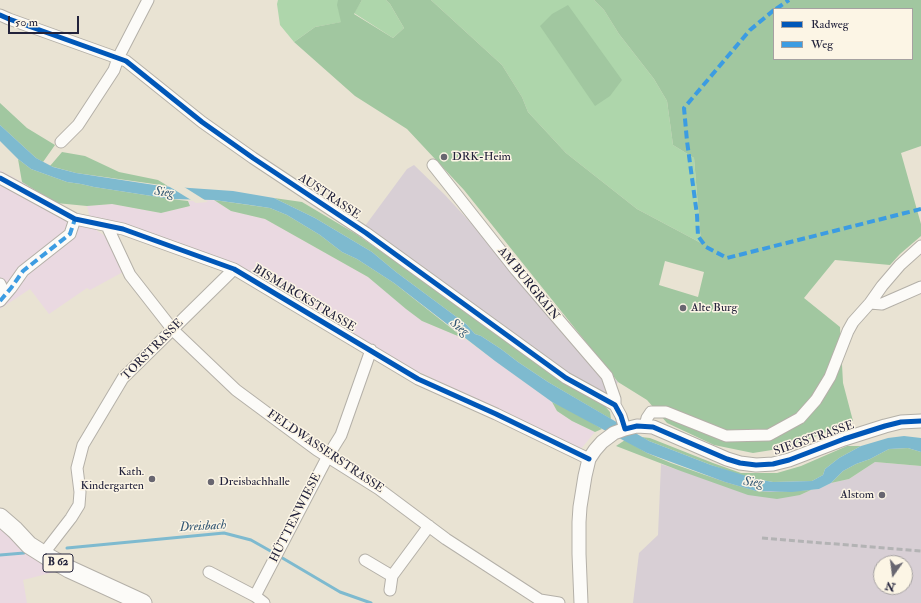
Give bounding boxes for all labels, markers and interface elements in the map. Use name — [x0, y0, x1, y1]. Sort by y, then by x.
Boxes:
scale bar — [10, 8, 81, 34]
legend — [773, 8, 913, 60]
text: 50 m — [15, 15, 38, 30]
text: Radweg — [811, 17, 849, 32]
text: Weg — [811, 37, 833, 52]
place label: DRK-Heim — [452, 150, 511, 164]
marker: DRK-Heim — [439, 152, 449, 162]
street label: AUSTRASSE — [295, 171, 363, 223]
water label: Sieg — [153, 184, 175, 202]
street label: AM BURGRAIN — [494, 245, 562, 323]
street label: BISMARCKSTRASSE — [250, 262, 358, 336]
place label: Alte Burg — [691, 301, 737, 315]
marker: Alte Burg — [678, 303, 688, 313]
street label: TORSTRASSE — [119, 316, 187, 384]
water label: Sieg — [447, 316, 471, 340]
street label: FELDWASSERSTRASSE — [264, 407, 386, 497]
street label: SIEGSTRASSE — [772, 419, 856, 459]
place label: Kath. Kindergarten — [81, 465, 144, 493]
street label: HÜTTENWIESE — [267, 471, 325, 565]
marker: Kath. Kindergarten — [147, 474, 157, 484]
water label: Sieg — [743, 474, 763, 492]
place label: Dreisbachhalle — [219, 475, 290, 489]
marker: Dreisbachhalle — [206, 477, 216, 487]
place label: Alstom — [840, 488, 874, 502]
marker: Alstom — [877, 490, 887, 500]
water label: Dreisbach — [179, 518, 227, 536]
road number: B 62 — [43, 554, 73, 572]
north arrow — [873, 555, 913, 595]
text: N — [884, 579, 897, 594]

